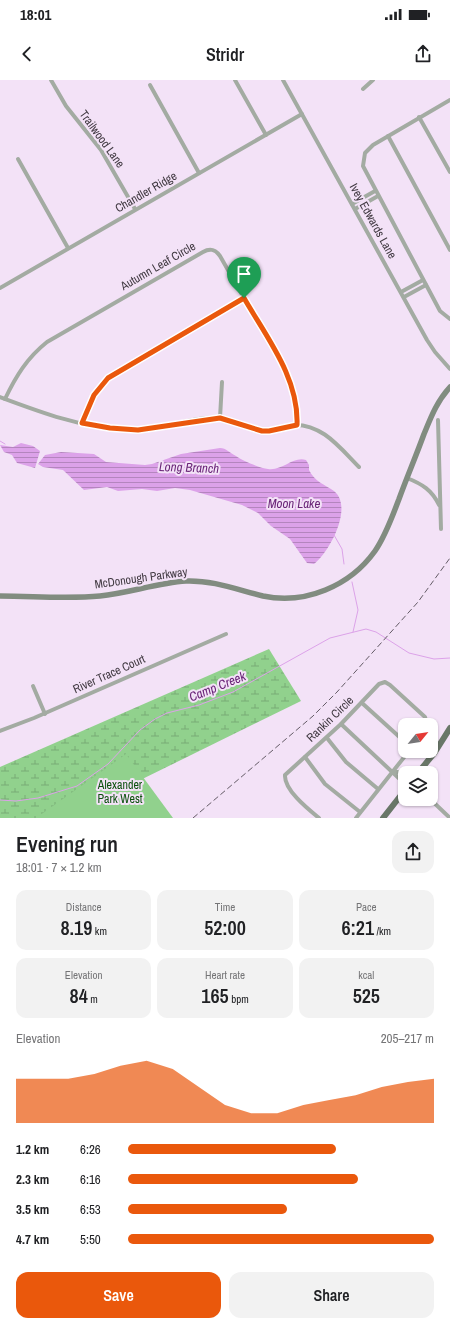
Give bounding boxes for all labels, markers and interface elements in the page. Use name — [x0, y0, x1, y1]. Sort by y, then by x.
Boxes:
text: 18:01 — [20, 4, 51, 25]
text: Stridr — [206, 42, 244, 67]
icon: back — [16, 43, 38, 65]
icon: share — [412, 43, 434, 65]
street label: Trailwood Lane — [76, 107, 128, 171]
street label: Chandler Ridge — [112, 168, 180, 216]
street label: Ivey Edwards Lane — [346, 181, 400, 261]
street label: Autumn Leaf Circle — [117, 238, 198, 294]
pin — [227, 257, 261, 298]
icon: arrive — [233, 263, 255, 285]
water label: Long Branch — [158, 458, 220, 477]
water label: Moon Lake — [268, 495, 320, 512]
street label: McDonough Parkway — [94, 564, 188, 592]
street label: River Trace Court — [70, 651, 148, 697]
water label: Camp Creek — [186, 667, 249, 706]
street label: Rankin Circle — [303, 693, 357, 745]
north arrow — [398, 718, 438, 758]
map controls — [398, 718, 438, 806]
button: layers — [398, 766, 438, 806]
park label: Alexander Park West — [97, 777, 143, 807]
text: Evening run — [16, 829, 118, 859]
button: share — [392, 831, 434, 873]
text: 18:01 · 7 × 1.2 km — [16, 859, 102, 876]
text: Distance — [66, 900, 101, 914]
text: Time — [215, 900, 235, 914]
text: Pace — [356, 900, 377, 914]
text: 8.19 — [60, 914, 92, 941]
text: 52:00 — [204, 914, 246, 941]
text: 6:21 — [342, 914, 374, 941]
text: km — [92, 924, 107, 938]
text: /km — [374, 924, 391, 938]
text: Elevation — [65, 968, 102, 982]
text: Heart rate — [205, 968, 245, 982]
text: kcal — [358, 968, 374, 982]
text: 84 — [70, 982, 88, 1009]
text: 165 — [201, 982, 229, 1009]
text: 525 — [353, 982, 380, 1009]
text: m — [88, 992, 98, 1006]
text: bpm — [229, 992, 249, 1006]
text: Elevation — [16, 1030, 60, 1047]
text: 205–217 m — [381, 1030, 434, 1047]
text: 1.2 km — [16, 1141, 49, 1158]
text: 6:26 — [80, 1141, 101, 1158]
text: 2.3 km — [16, 1171, 49, 1188]
text: 6:16 — [80, 1171, 101, 1188]
text: 3.5 km — [16, 1201, 49, 1218]
text: 6:53 — [80, 1201, 101, 1218]
text: 4.7 km — [16, 1231, 49, 1248]
text: 5:50 — [80, 1231, 101, 1248]
button: Save — [16, 1272, 221, 1318]
button: Share — [229, 1272, 434, 1318]

